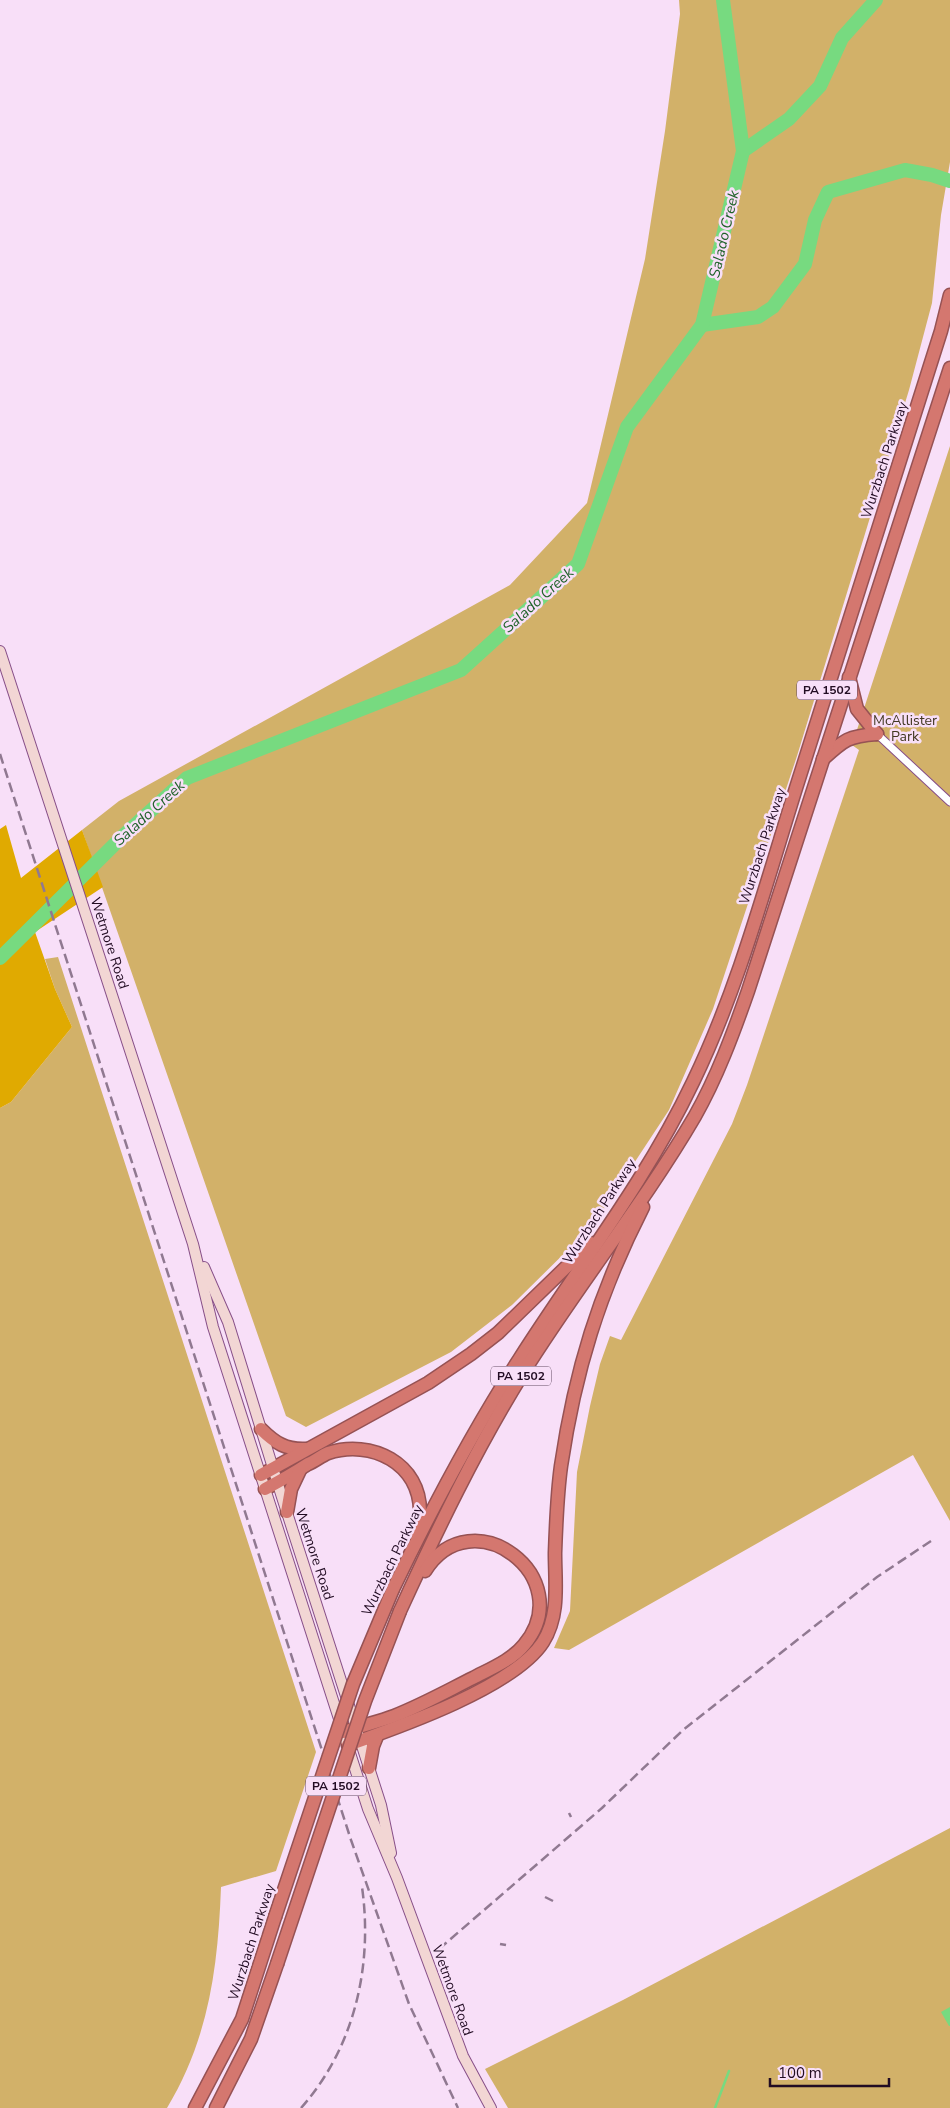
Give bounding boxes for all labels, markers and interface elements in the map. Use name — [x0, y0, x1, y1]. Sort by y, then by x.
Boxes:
water label: Salado Creek — [704, 188, 744, 280]
street label: Wurzbach Parkway — [857, 399, 913, 521]
water label: Salado Creek — [498, 562, 578, 637]
road number: PA 1502 — [797, 680, 857, 700]
park label: McAllister Park — [873, 711, 937, 746]
water label: Salado Creek — [109, 775, 189, 850]
street label: Wurzbach Parkway — [735, 785, 791, 907]
street label: Wetmore Road — [86, 895, 133, 991]
street label: Wurzbach Parkway — [558, 1154, 641, 1267]
road number: PA 1502 — [491, 1366, 551, 1385]
street label: Wurzbach Parkway — [357, 1501, 428, 1619]
street label: Wetmore Road — [291, 1506, 338, 1602]
road number: PA 1502 — [306, 1776, 366, 1795]
street label: Wurzbach Parkway — [224, 1881, 280, 2003]
street label: Wetmore Road — [427, 1942, 478, 2038]
scale bar — [770, 2056, 889, 2088]
text: 100 m — [778, 2063, 822, 2083]

